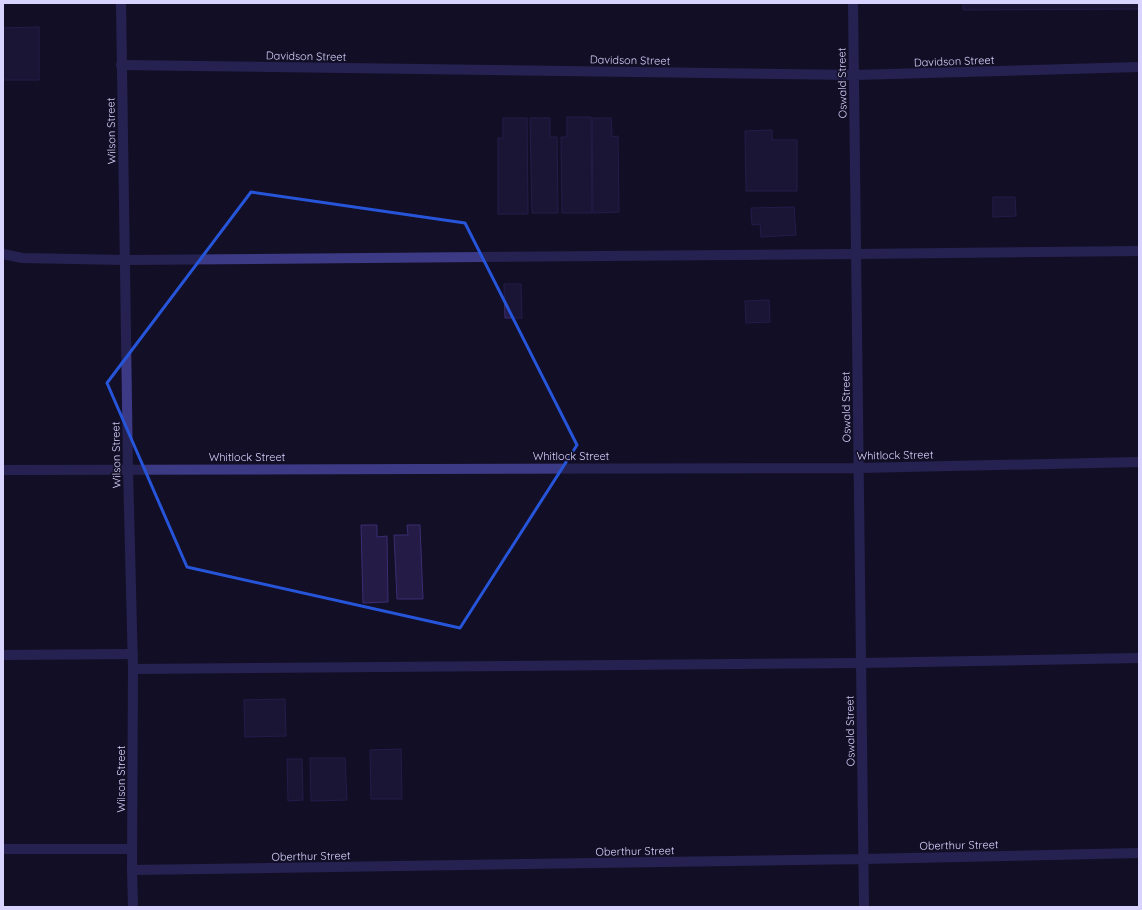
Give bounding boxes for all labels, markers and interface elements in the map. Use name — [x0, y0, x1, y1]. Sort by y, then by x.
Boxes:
street label: Oswald Street — [834, 47, 850, 118]
street label: Davidson Street — [266, 48, 347, 64]
street label: Davidson Street — [590, 52, 671, 68]
street label: Davidson Street — [914, 53, 995, 69]
street label: Wilson Street — [103, 97, 119, 164]
street label: Oswald Street — [838, 371, 854, 442]
street label: Wilson Street — [108, 421, 124, 488]
street label: Whitlock Street — [857, 447, 934, 463]
street label: Whitlock Street — [533, 449, 610, 463]
street label: Whitlock Street — [209, 450, 286, 464]
street label: Oswald Street — [842, 695, 858, 766]
street label: Wilson Street — [114, 745, 128, 812]
street label: Oberthur Street — [919, 837, 999, 853]
street label: Oberthur Street — [595, 843, 675, 859]
street label: Oberthur Street — [271, 848, 351, 864]

